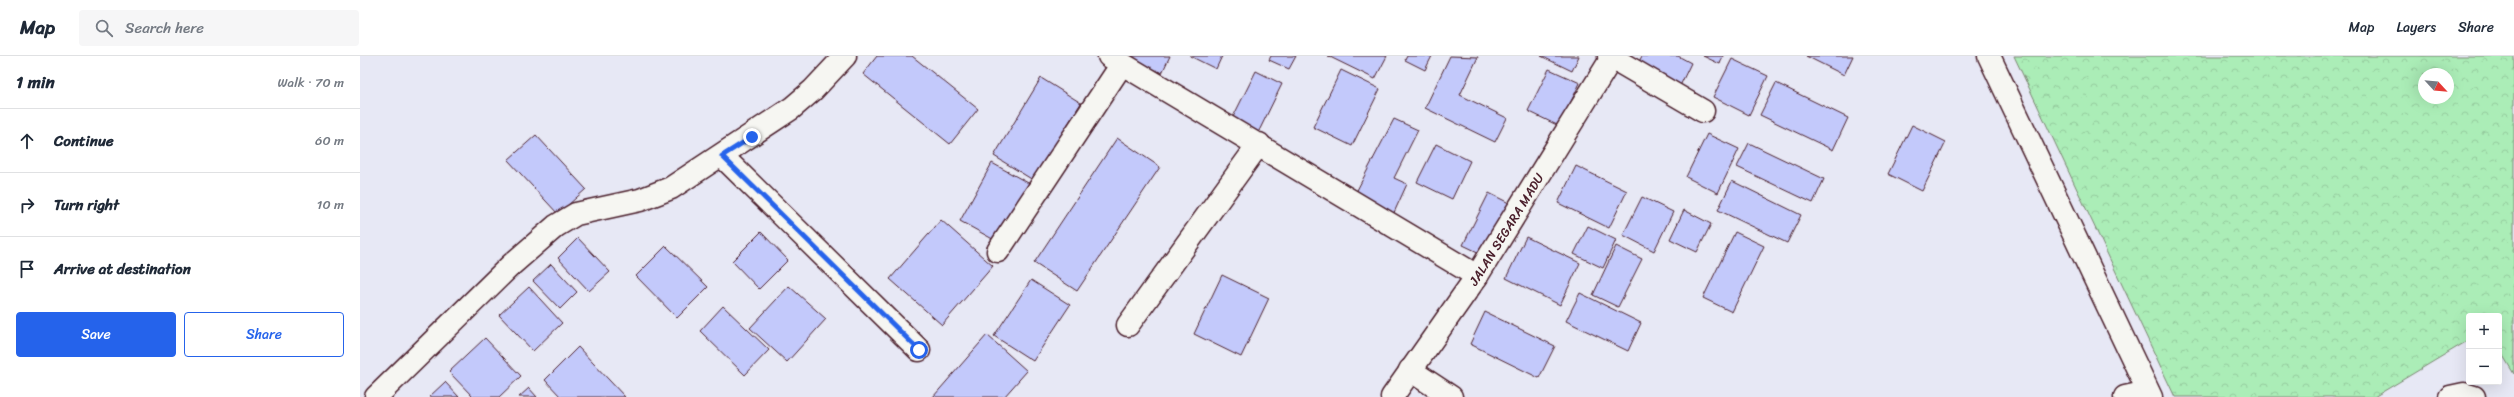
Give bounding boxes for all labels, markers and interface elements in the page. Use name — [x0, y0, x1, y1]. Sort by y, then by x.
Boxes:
search box — [79, 10, 359, 46]
text: Map — [20, 11, 55, 44]
text: Search here — [125, 15, 204, 41]
text: Map — [2349, 15, 2374, 40]
text: Layers — [2396, 15, 2436, 40]
text: Share — [2458, 15, 2494, 40]
icon: search — [93, 17, 115, 39]
text: 1 min — [16, 67, 55, 97]
north arrow — [2418, 68, 2454, 104]
text: Walk · 70 m — [278, 71, 344, 94]
text: Continue — [54, 128, 114, 154]
route end — [743, 128, 761, 146]
text: 60 m — [315, 129, 344, 152]
icon: ahead — [16, 130, 38, 152]
street label: JALAN SEGARA MADU — [1462, 168, 1550, 291]
text: Turn right — [54, 192, 119, 218]
text: 10 m — [317, 193, 344, 216]
icon: right — [16, 194, 38, 216]
text: Arrive at destination — [54, 256, 191, 282]
icon: arrive — [16, 258, 38, 280]
button: Save — [16, 312, 176, 357]
button: Share — [184, 312, 344, 357]
map controls — [2466, 313, 2502, 385]
button: + — [2466, 313, 2502, 349]
route start — [910, 341, 928, 359]
button: − — [2466, 349, 2502, 385]

